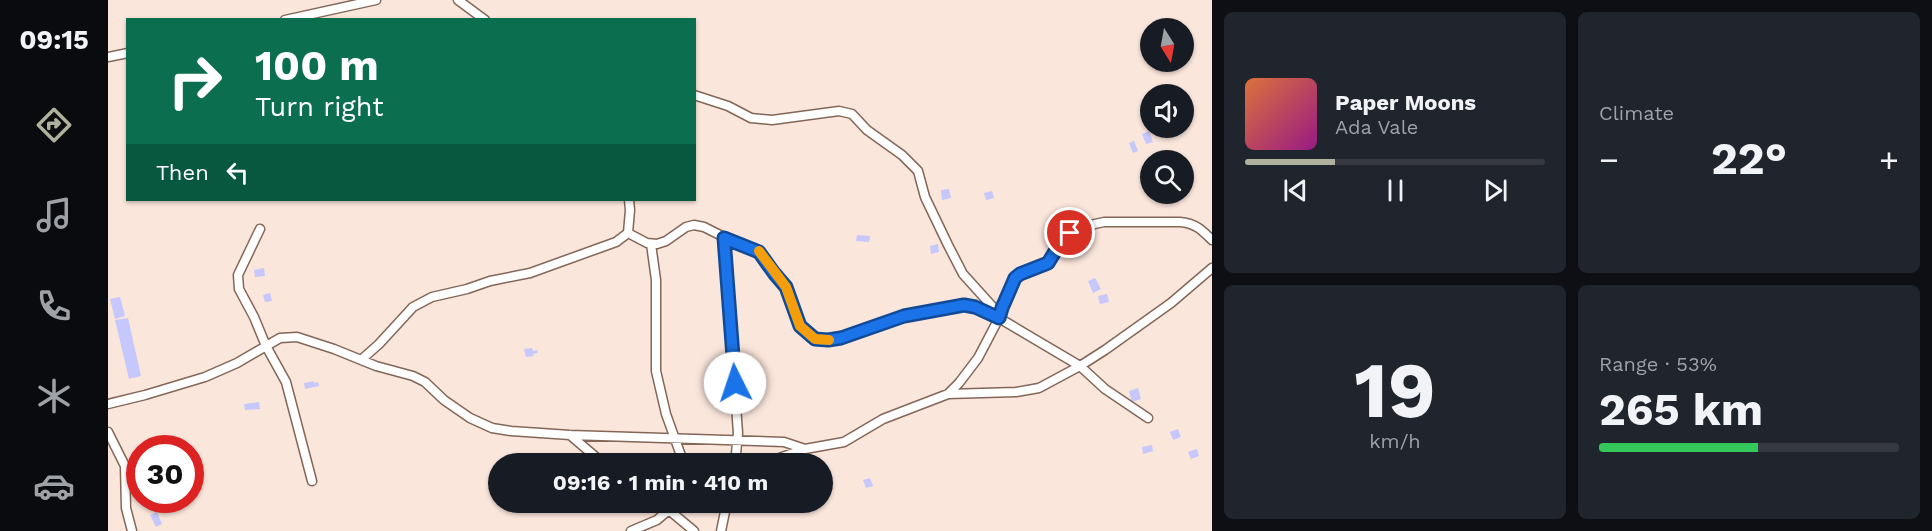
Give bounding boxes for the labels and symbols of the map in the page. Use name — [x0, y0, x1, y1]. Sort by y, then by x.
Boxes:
north arrow — [1140, 18, 1194, 72]
pin — [1044, 207, 1095, 258]
position arrow — [703, 351, 767, 415]
speed limit sign: 30 — [126, 435, 204, 513]

